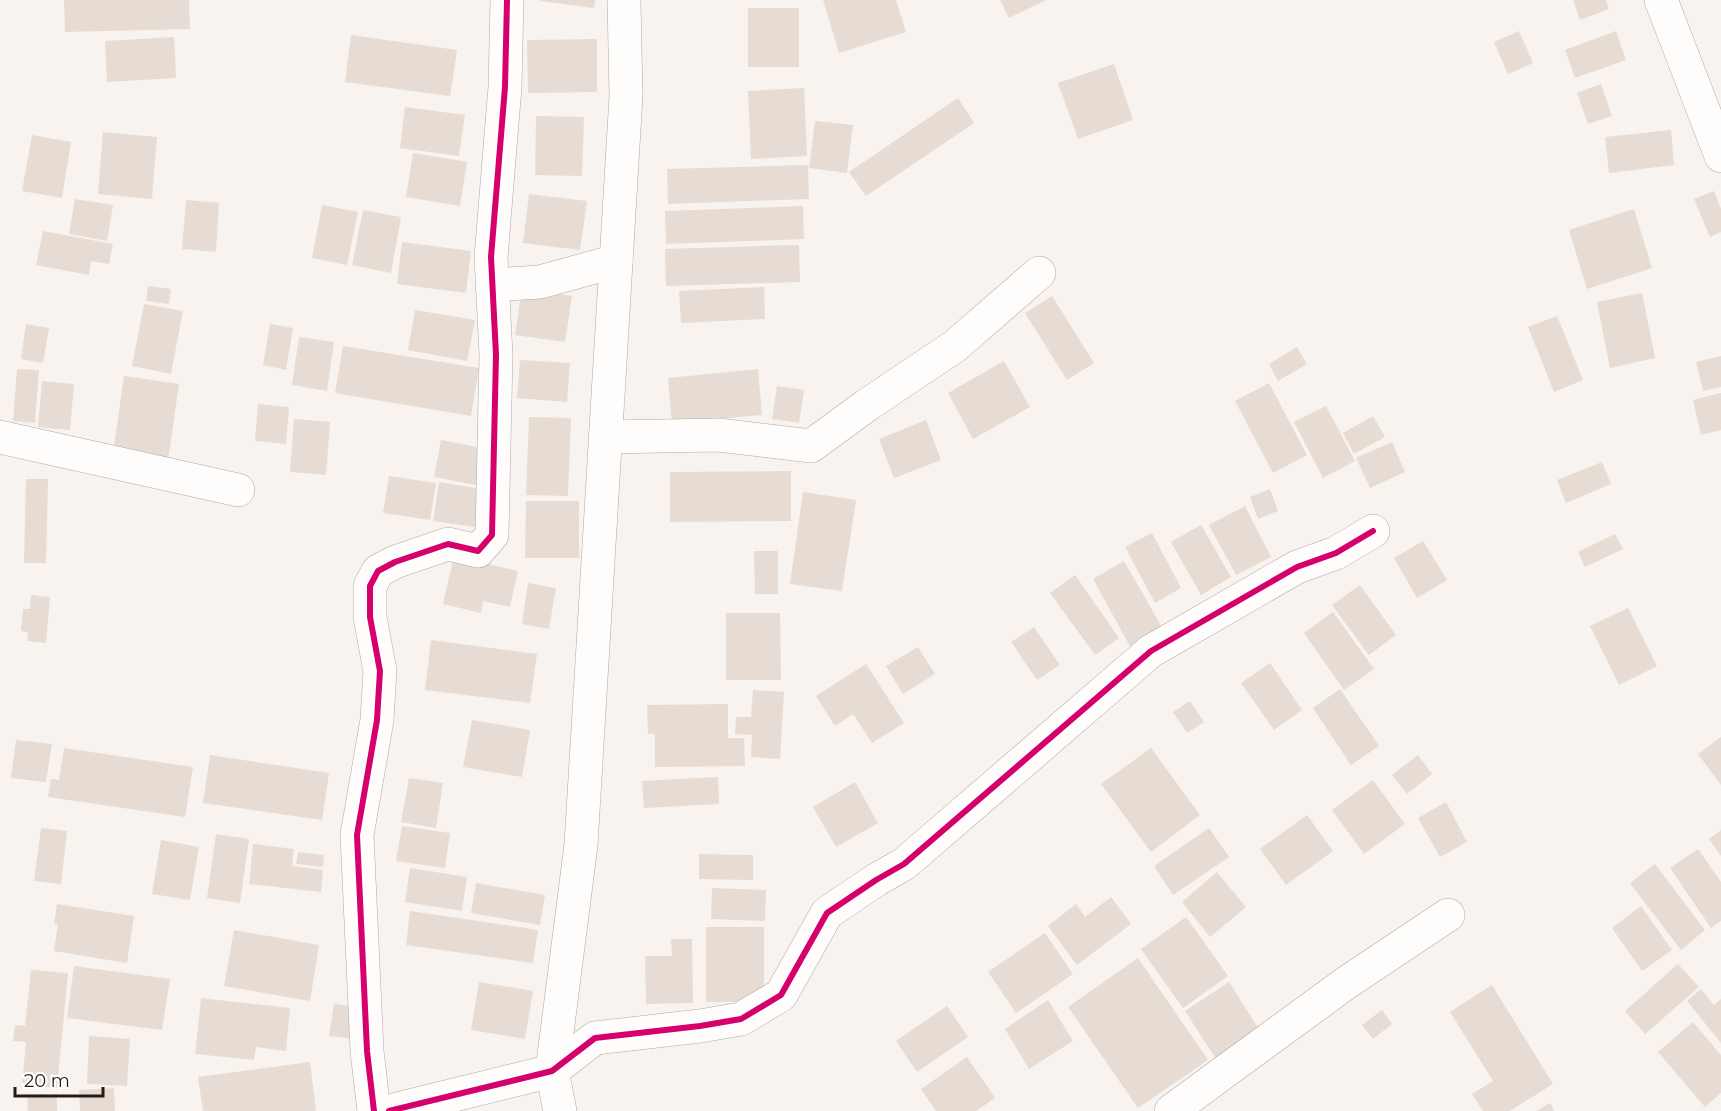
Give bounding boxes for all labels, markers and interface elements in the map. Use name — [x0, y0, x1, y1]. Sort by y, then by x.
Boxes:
scale bar — [15, 1060, 104, 1098]
text: 20 m — [24, 1070, 70, 1092]

